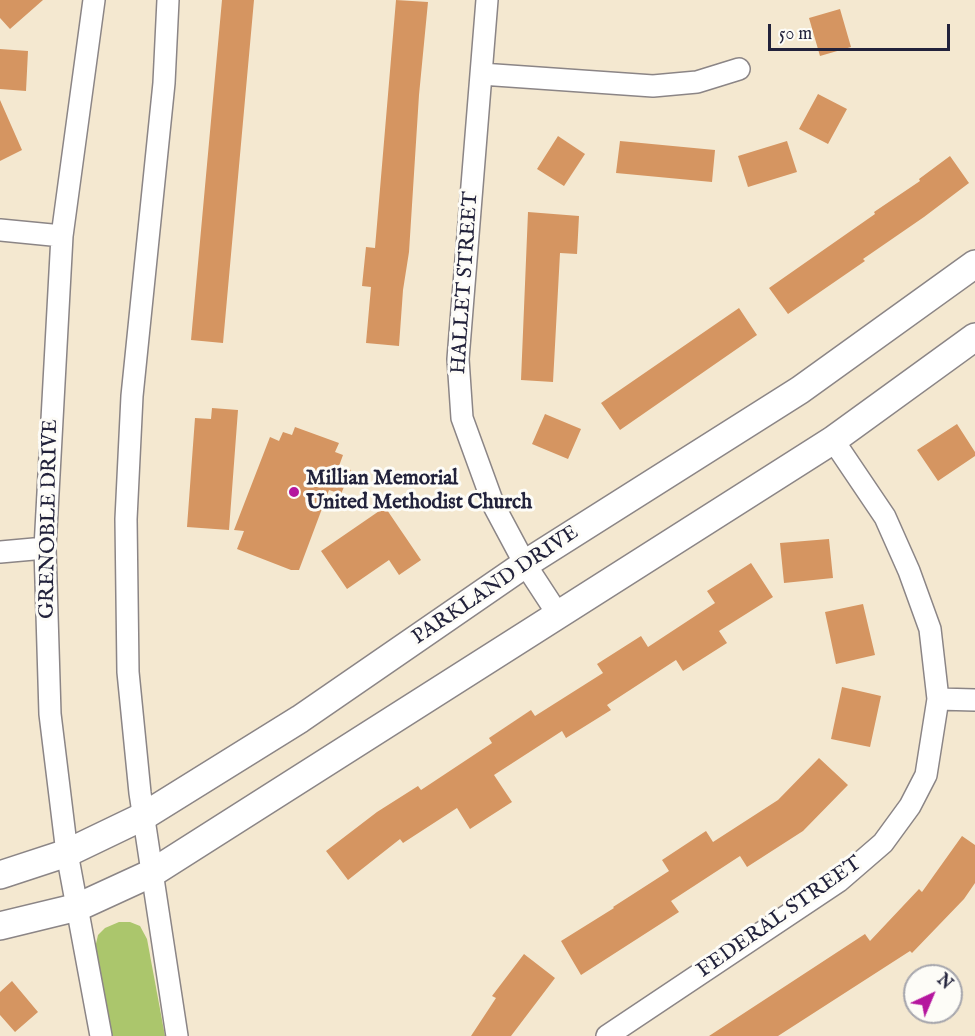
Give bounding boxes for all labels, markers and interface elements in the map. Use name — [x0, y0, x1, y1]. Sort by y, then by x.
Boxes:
scale bar — [771, 12, 952, 50]
text: 50 m — [779, 23, 812, 46]
street label: HALLET STREET — [447, 191, 485, 375]
street label: GRENOBLE DRIVE — [36, 419, 64, 619]
place label: Millian Memorial United Methodist Church — [306, 467, 532, 517]
marker: Millian Memorial United Methodist Church — [287, 485, 301, 499]
street label: PARKLAND DRIVE — [408, 521, 584, 651]
street label: FEDERAL STREET — [693, 852, 867, 984]
north arrow — [903, 964, 963, 1024]
text: N — [932, 970, 956, 994]

